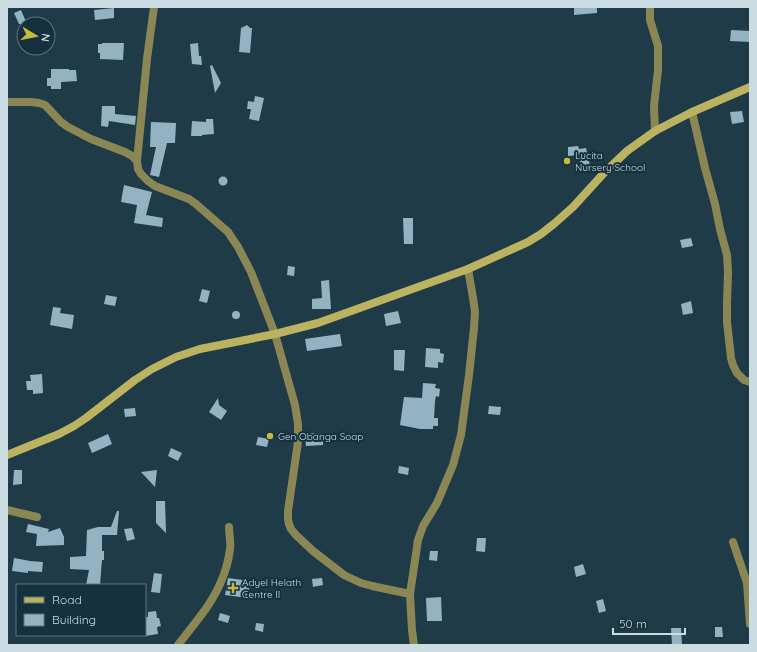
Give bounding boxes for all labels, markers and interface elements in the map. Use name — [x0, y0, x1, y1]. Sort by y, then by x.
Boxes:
north arrow — [16, 16, 56, 56]
text: N — [38, 33, 53, 43]
place label: Lucita Nursery School — [575, 149, 645, 174]
marker: Lucita Nursery School — [562, 156, 572, 166]
place label: Gen Obanga Soap — [278, 430, 363, 443]
marker: Gen Obanga Soap — [265, 431, 275, 441]
place label: Adyel Helath Centre II — [242, 576, 301, 601]
marker: Adyel Helath Centre II — [227, 582, 239, 594]
legend — [16, 584, 146, 636]
text: Road — [52, 592, 82, 607]
scale bar — [613, 610, 685, 636]
text: Building — [52, 612, 96, 627]
text: 50 m — [619, 616, 647, 631]

